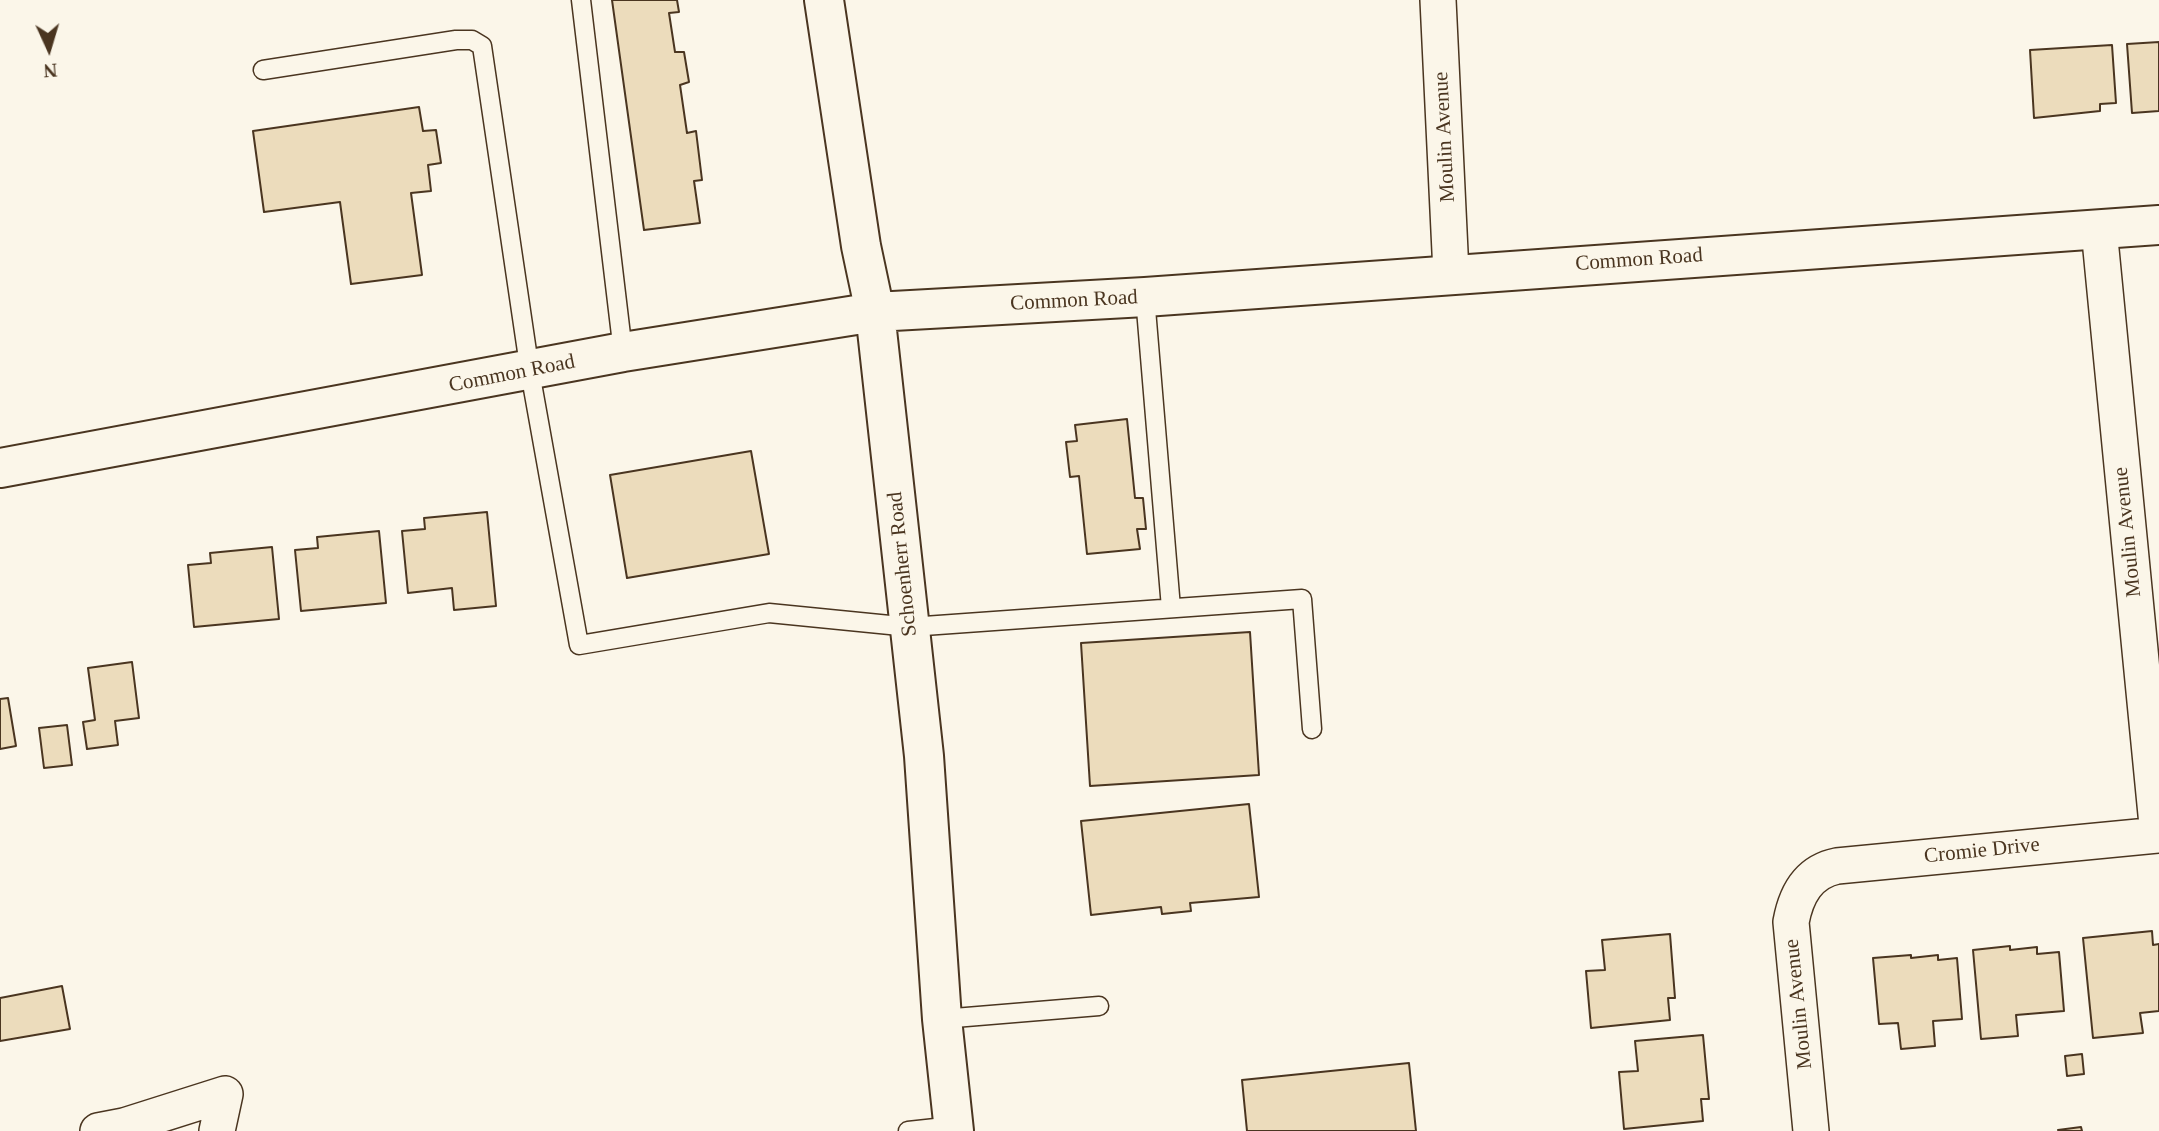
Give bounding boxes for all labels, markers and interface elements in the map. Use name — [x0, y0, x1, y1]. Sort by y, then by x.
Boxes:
north arrow — [14, 14, 84, 84]
text: N — [43, 59, 58, 81]
street label: Moulin Avenue — [1429, 71, 1461, 203]
street label: Common Road — [1574, 243, 1704, 277]
street label: Common Road — [1010, 285, 1138, 317]
street label: Common Road — [447, 349, 577, 399]
street label: Moulin Avenue — [2109, 466, 2147, 598]
street label: Schoenherr Road — [883, 490, 923, 638]
street label: Cromie Drive — [1923, 832, 2041, 870]
street label: Moulin Avenue — [1780, 938, 1818, 1070]

